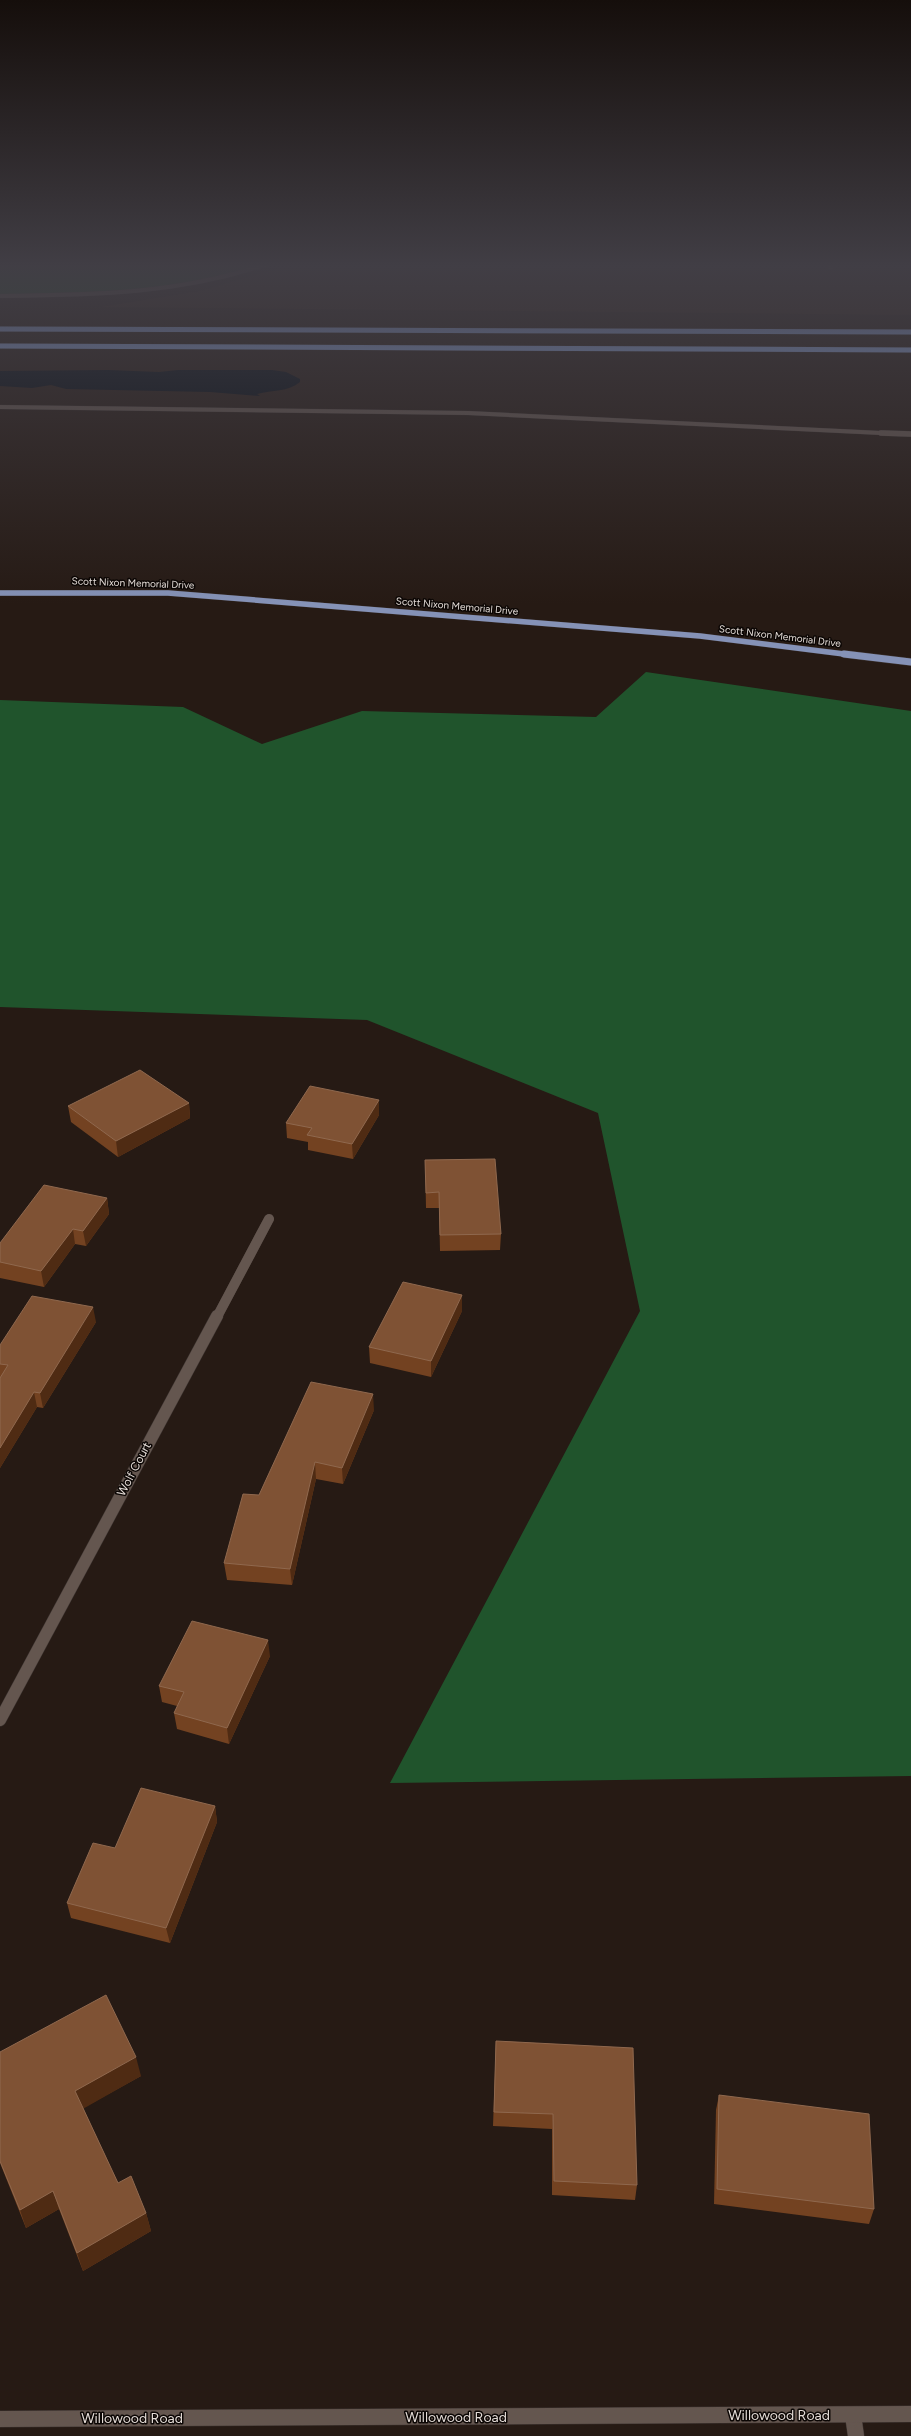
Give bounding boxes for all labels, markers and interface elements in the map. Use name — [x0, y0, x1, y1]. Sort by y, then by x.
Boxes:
street label: Scott Nixon Memorial Drive — [71, 574, 195, 592]
street label: Scott Nixon Memorial Drive — [395, 594, 519, 618]
street label: Scott Nixon Memorial Drive — [718, 622, 842, 650]
street label: Wolf Court — [114, 1439, 154, 1498]
street label: Willowood Road — [728, 2407, 830, 2424]
street label: Willowood Road — [405, 2409, 507, 2426]
street label: Willowood Road — [81, 2410, 183, 2427]

